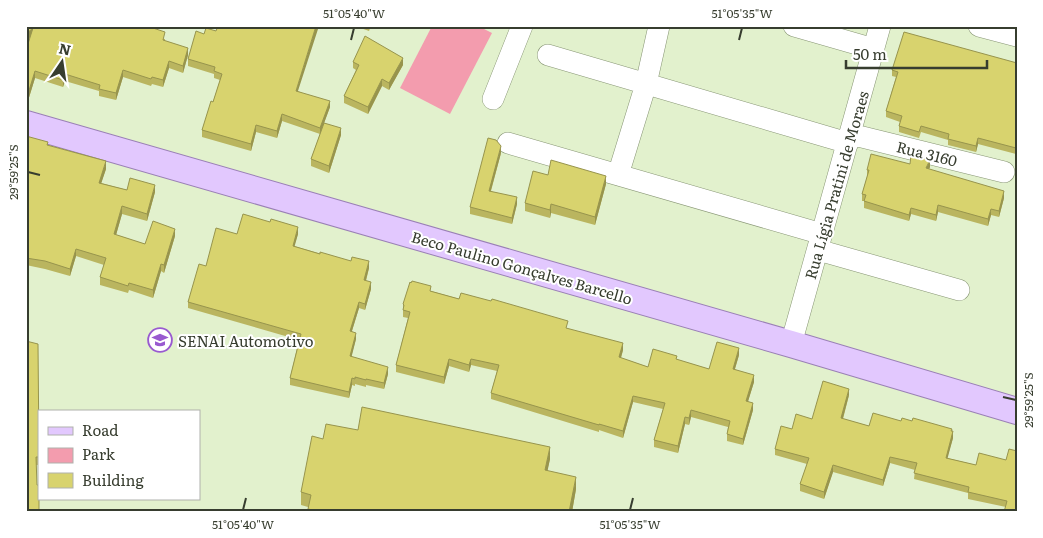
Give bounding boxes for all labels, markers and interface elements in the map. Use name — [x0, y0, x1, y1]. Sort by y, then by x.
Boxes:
text: 51°05'40"W — [323, 4, 385, 22]
text: 51°05'35"W — [711, 4, 773, 22]
text: N — [57, 37, 73, 59]
north arrow — [38, 38, 88, 88]
scale bar — [846, 38, 987, 70]
text: 50 m — [853, 42, 887, 65]
street label: Rua Lígia Pratini de Moraes — [798, 88, 874, 282]
street label: Rua 3160 — [894, 134, 960, 172]
text: 29°59'25"S — [4, 144, 22, 200]
street label: Beco Paulino Gonçalves Barcello — [409, 224, 635, 310]
school or university icon: SENAI Automotivo — [147, 327, 173, 353]
place label: SENAI Automotivo — [178, 329, 314, 352]
text: 29°59'25"S — [1019, 372, 1037, 428]
legend — [38, 410, 200, 500]
text: Road — [82, 418, 118, 441]
text: Park — [82, 442, 116, 465]
text: Building — [82, 468, 144, 491]
text: 51°05'40"W — [212, 515, 274, 533]
text: 51°05'35"W — [599, 515, 661, 533]

